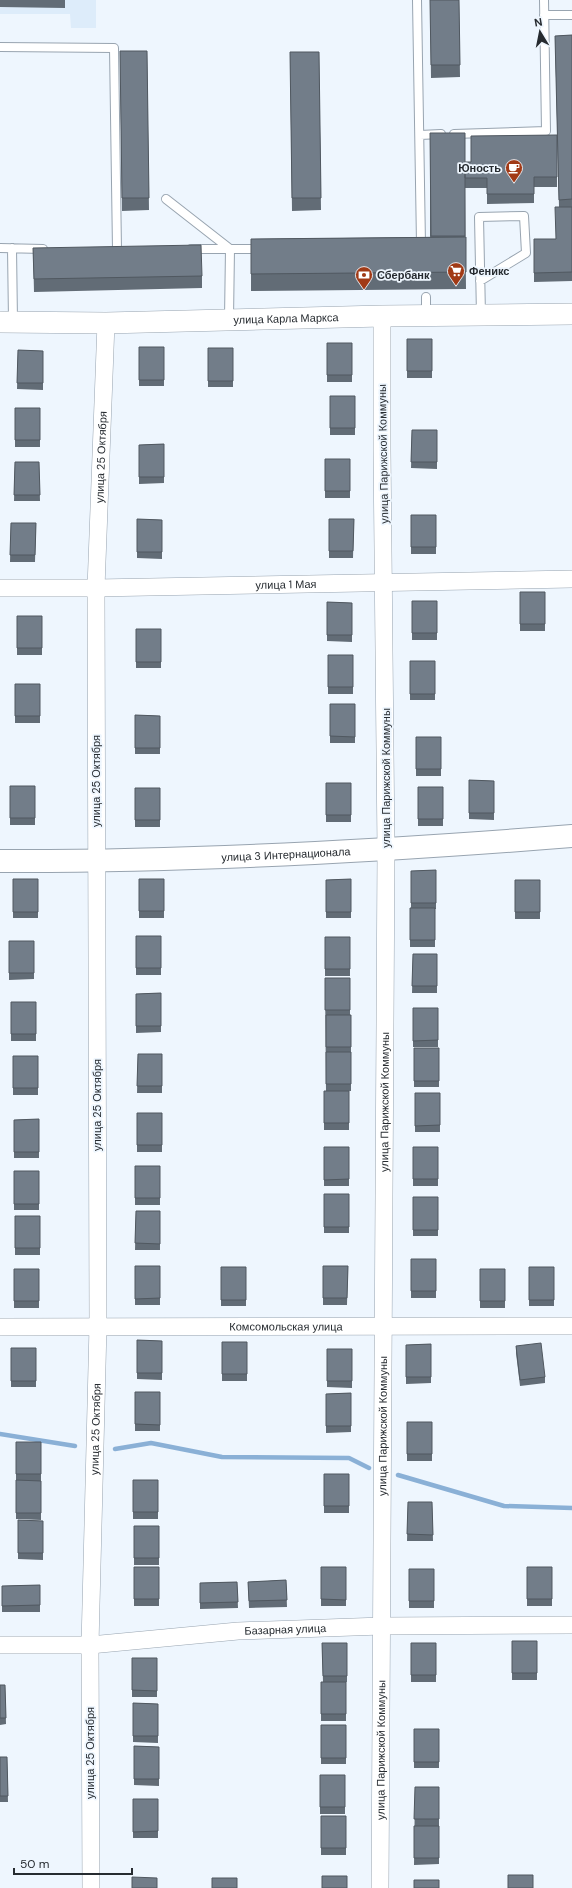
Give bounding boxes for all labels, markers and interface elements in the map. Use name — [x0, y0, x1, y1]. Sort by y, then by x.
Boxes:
north arrow — [520, 12, 560, 52]
text: N — [533, 15, 543, 30]
cafe icon: Юность — [504, 158, 524, 183]
place label: Юность — [458, 161, 501, 175]
supermarket icon: Феникс — [446, 261, 466, 286]
place label: Феникс — [469, 264, 509, 278]
bank icon: Сбербанк — [354, 265, 374, 290]
place label: Сбербанк — [377, 268, 430, 282]
street label: улица Карла Маркса — [233, 310, 340, 327]
street label: улица Парижской Коммуны — [375, 384, 391, 524]
street label: улица 25 Октября — [92, 411, 110, 503]
street label: улица 1 Мая — [255, 577, 317, 592]
street label: улица Парижской Коммуны — [379, 708, 393, 848]
street label: улица 25 Октября — [89, 735, 103, 827]
street label: улица 3 Интернационала — [221, 844, 352, 864]
street label: улица Парижской Коммуны — [377, 1032, 392, 1172]
street label: улица 25 Октября — [90, 1059, 104, 1151]
street label: Комсомольская улица — [229, 1319, 344, 1334]
street label: улица Парижской Коммуны — [375, 1356, 390, 1496]
street label: улица 25 Октября — [87, 1383, 104, 1475]
street label: Базарная улица — [244, 1621, 327, 1638]
street label: улица Парижской Коммуны — [373, 1680, 388, 1820]
street label: улица 25 Октября — [83, 1707, 97, 1799]
scale bar — [14, 1850, 132, 1876]
text: 50 m — [20, 1856, 49, 1872]

